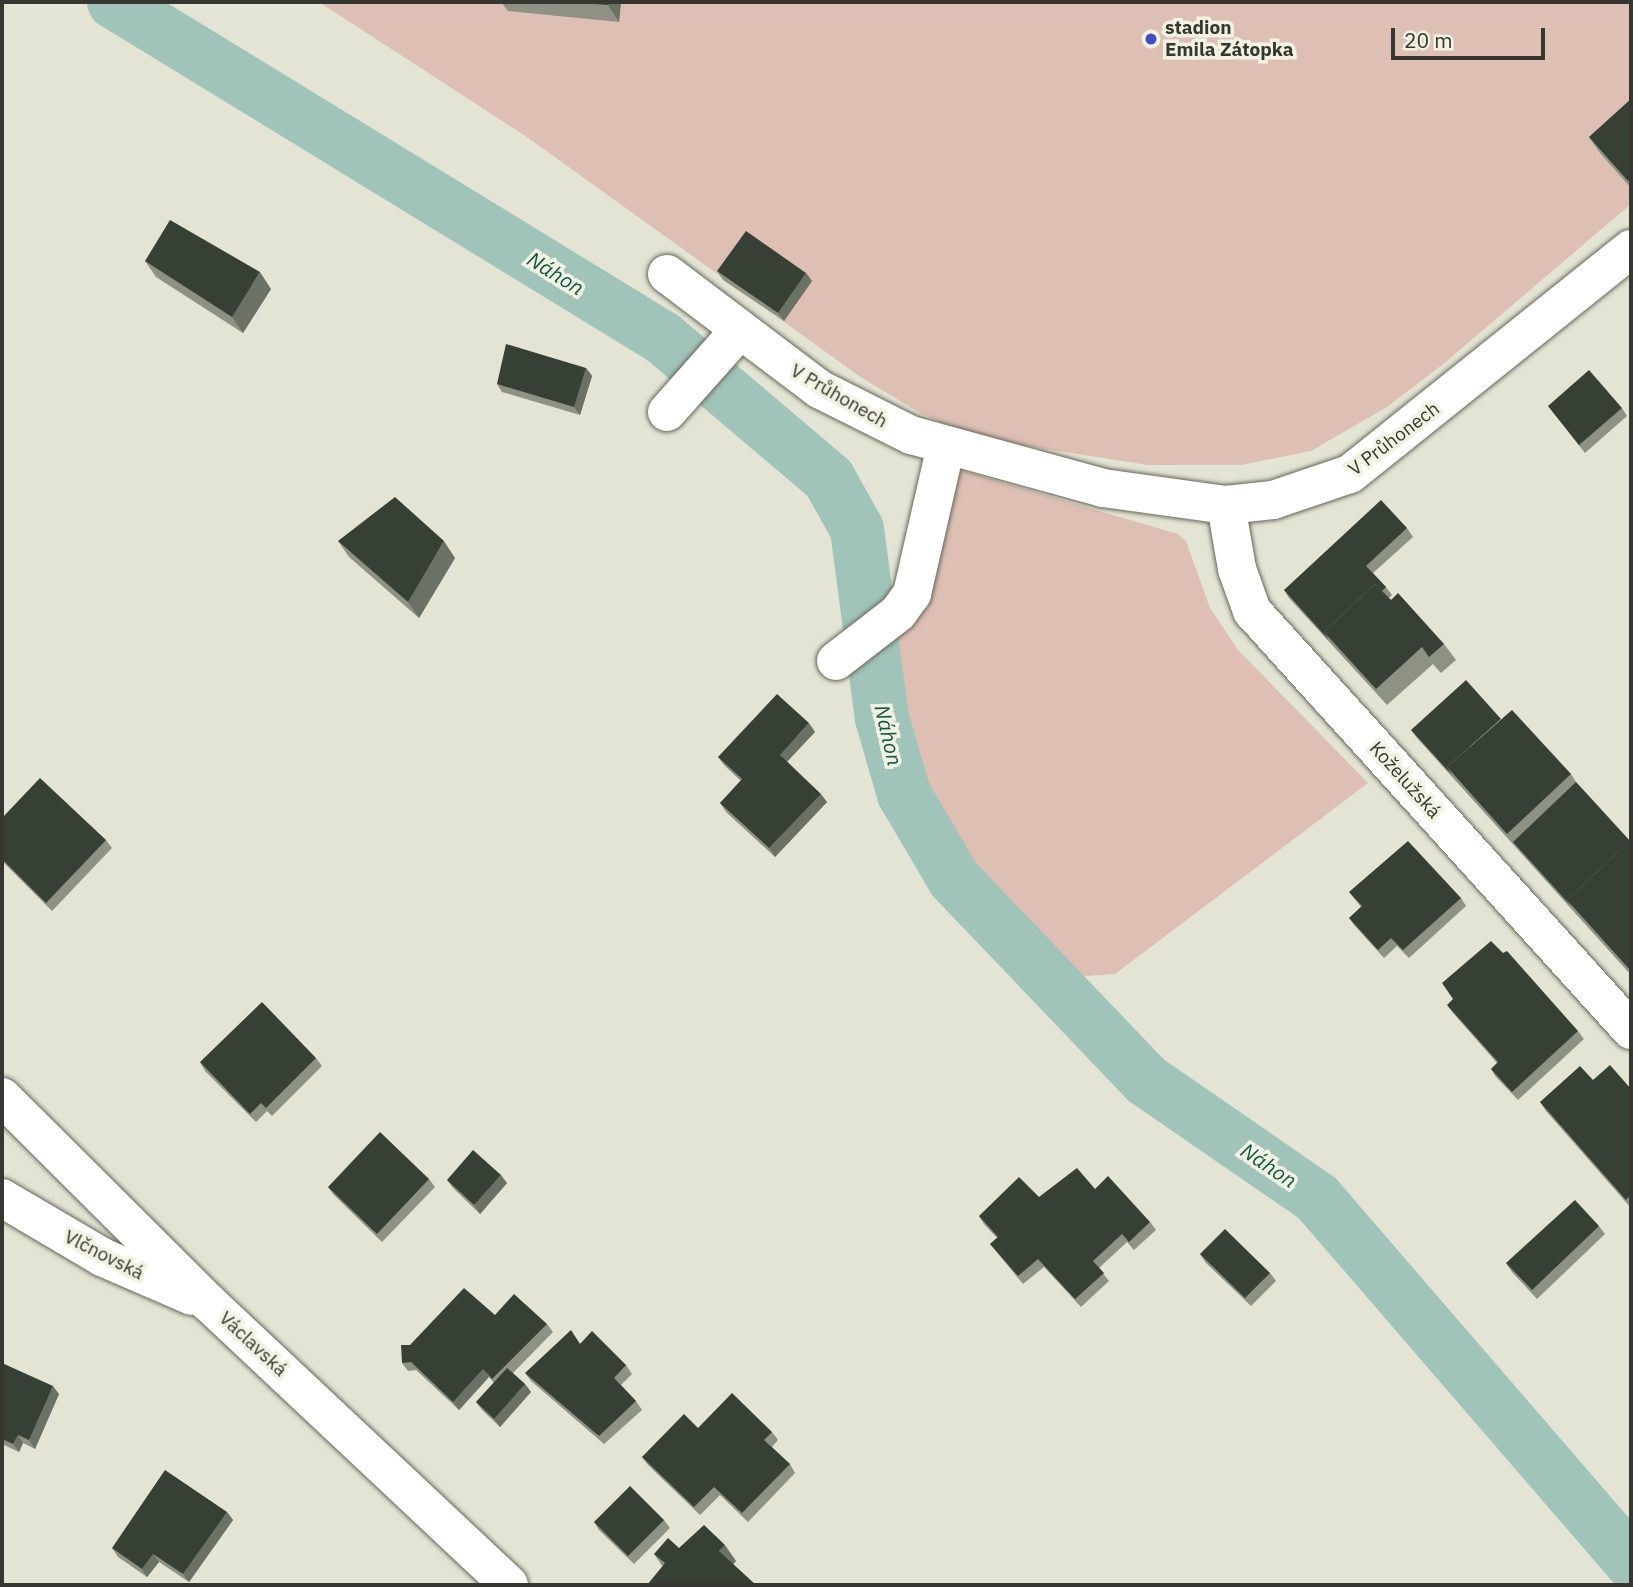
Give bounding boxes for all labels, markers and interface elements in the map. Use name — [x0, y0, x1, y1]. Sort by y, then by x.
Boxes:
scale bar — [1395, 14, 1549, 58]
place label: stadion Emila Zátopka — [1165, 17, 1293, 61]
text: 20 m — [1404, 26, 1453, 54]
marker: stadion Emila Zátopka — [1143, 31, 1159, 47]
water label: Náhon — [523, 246, 589, 300]
street label: V Průhonech — [786, 359, 892, 433]
street label: V Průhonech — [1344, 397, 1444, 481]
water label: Náhon — [870, 702, 908, 768]
street label: Koželužská — [1365, 737, 1445, 823]
water label: Náhon — [1236, 1137, 1302, 1193]
street label: Vlčnovská — [60, 1225, 148, 1285]
street label: Václavská — [214, 1307, 292, 1381]

